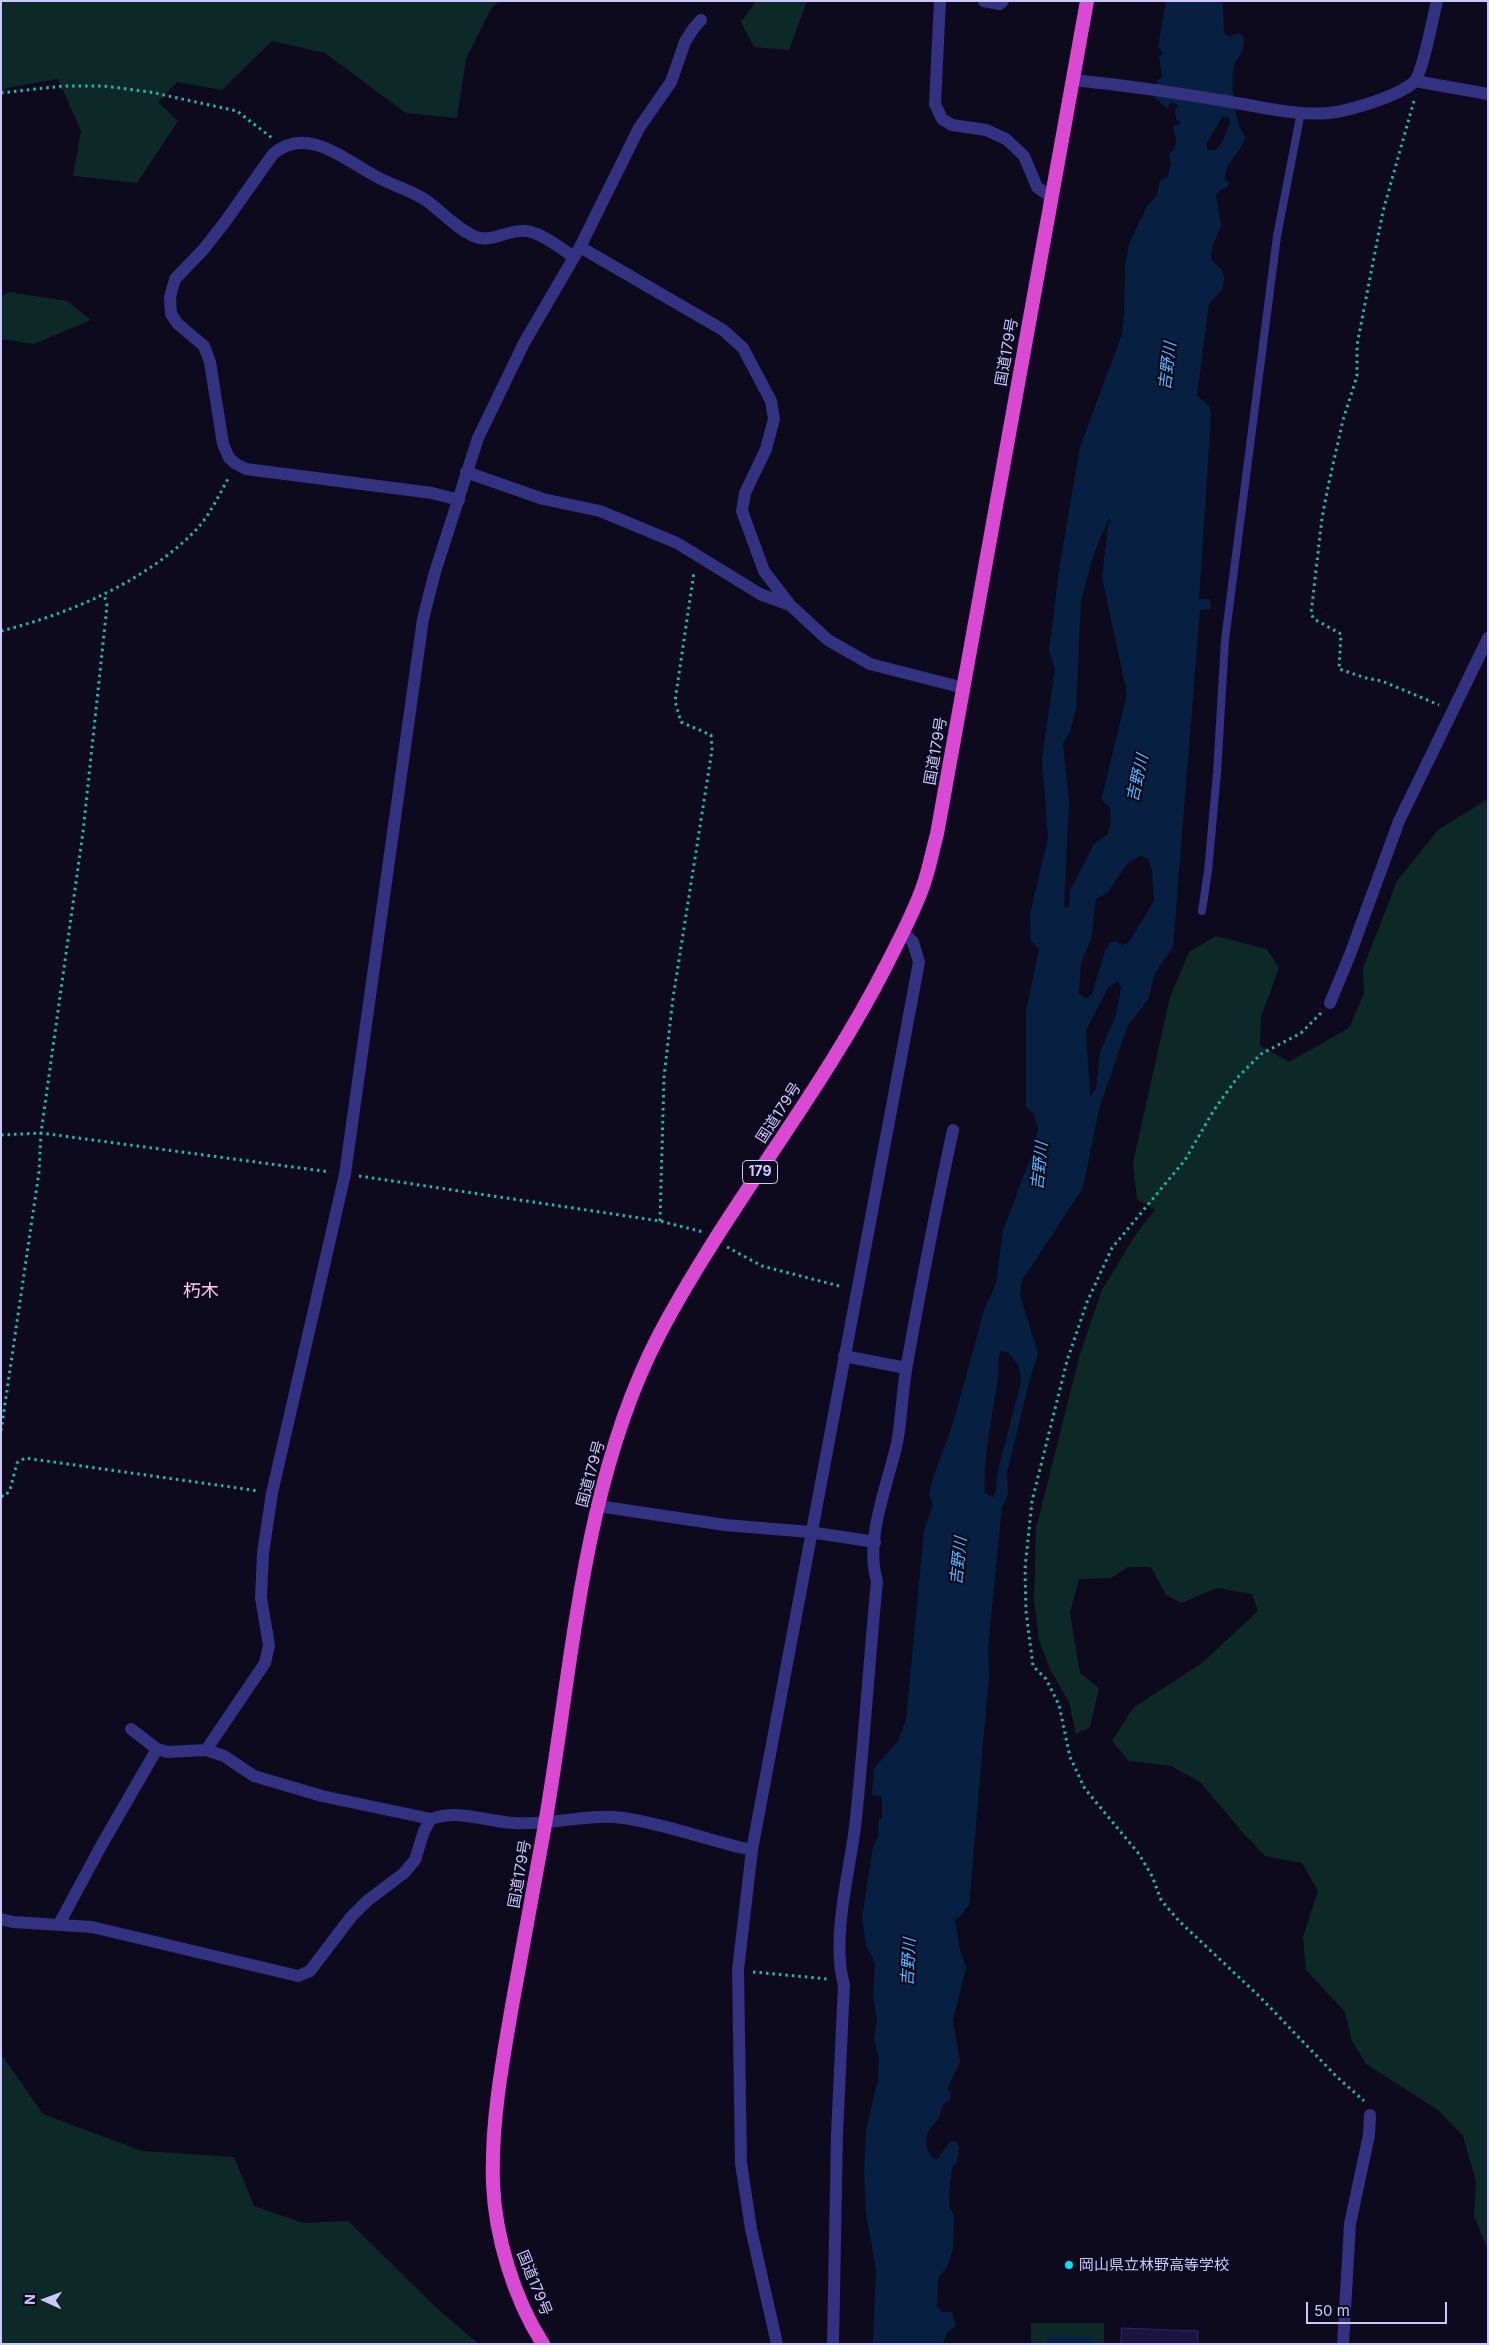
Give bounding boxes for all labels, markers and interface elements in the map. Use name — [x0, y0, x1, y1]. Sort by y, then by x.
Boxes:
street label: 国道179号 — [992, 317, 1022, 387]
water label: 吉野川 — [1156, 341, 1180, 391]
street label: 国道179号 — [921, 716, 951, 786]
water label: 吉野川 — [1123, 752, 1153, 804]
street label: 国道179号 — [753, 1079, 805, 1147]
water label: 吉野川 — [1028, 1141, 1052, 1191]
road number: 179 — [742, 1160, 778, 1184]
district label: 朽木 — [183, 1281, 219, 1303]
street label: 国道179号 — [573, 1438, 609, 1510]
water label: 吉野川 — [947, 1536, 971, 1586]
street label: 国道179号 — [505, 1839, 535, 1909]
water label: 吉野川 — [898, 1938, 920, 1986]
street label: 国道179号 — [513, 2248, 555, 2318]
place label: 岡山県立林野高等学校 — [1079, 2256, 1229, 2274]
marker: 岡山県立林野高等学校 — [1063, 2259, 1075, 2271]
north arrow — [20, 2275, 70, 2325]
scale bar — [1309, 2292, 1450, 2324]
text: N — [21, 2294, 38, 2305]
text: 50 m — [1314, 2301, 1350, 2320]

